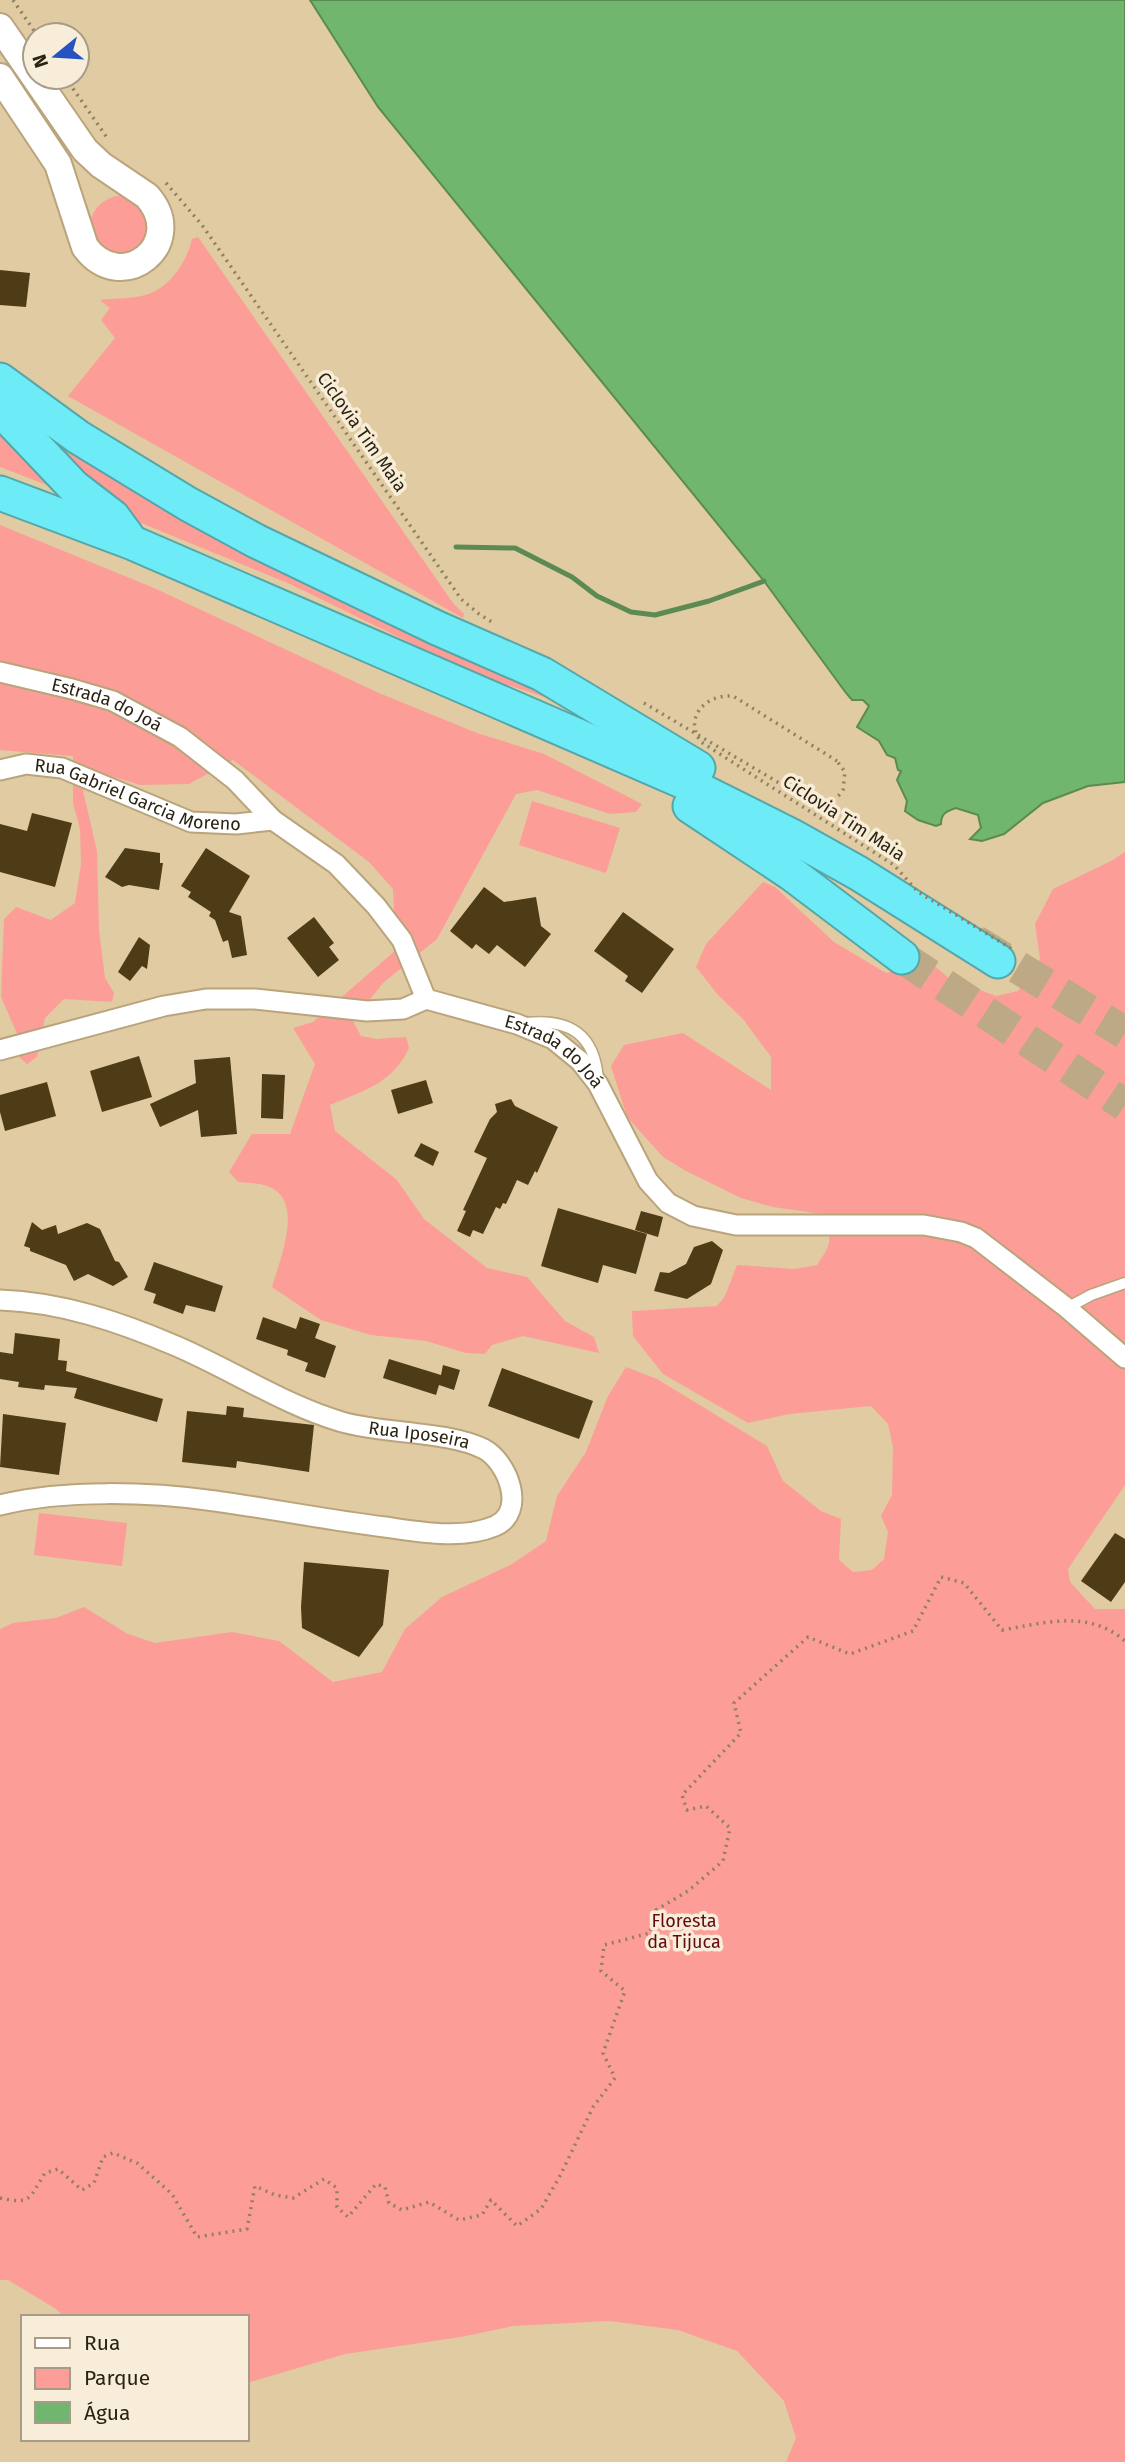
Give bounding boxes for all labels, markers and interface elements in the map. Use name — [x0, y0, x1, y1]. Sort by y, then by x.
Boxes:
north arrow — [21, 21, 91, 91]
text: N — [27, 52, 53, 71]
street label: Ciclovia Tim Maia — [313, 368, 411, 496]
street label: Estrada do Joá — [49, 674, 166, 736]
street label: Rua Gabriel Garcia Moreno — [33, 754, 241, 835]
street label: Ciclovia Tim Maia — [779, 770, 909, 866]
street label: Estrada do Joá — [502, 1010, 608, 1093]
street label: Rua Iposeira — [367, 1417, 472, 1454]
park label: Floresta da Tijuca — [647, 1910, 721, 1953]
legend — [21, 2315, 248, 2441]
text: Rua — [84, 2330, 120, 2356]
text: Parque — [84, 2365, 150, 2391]
text: Água — [84, 2400, 130, 2426]

